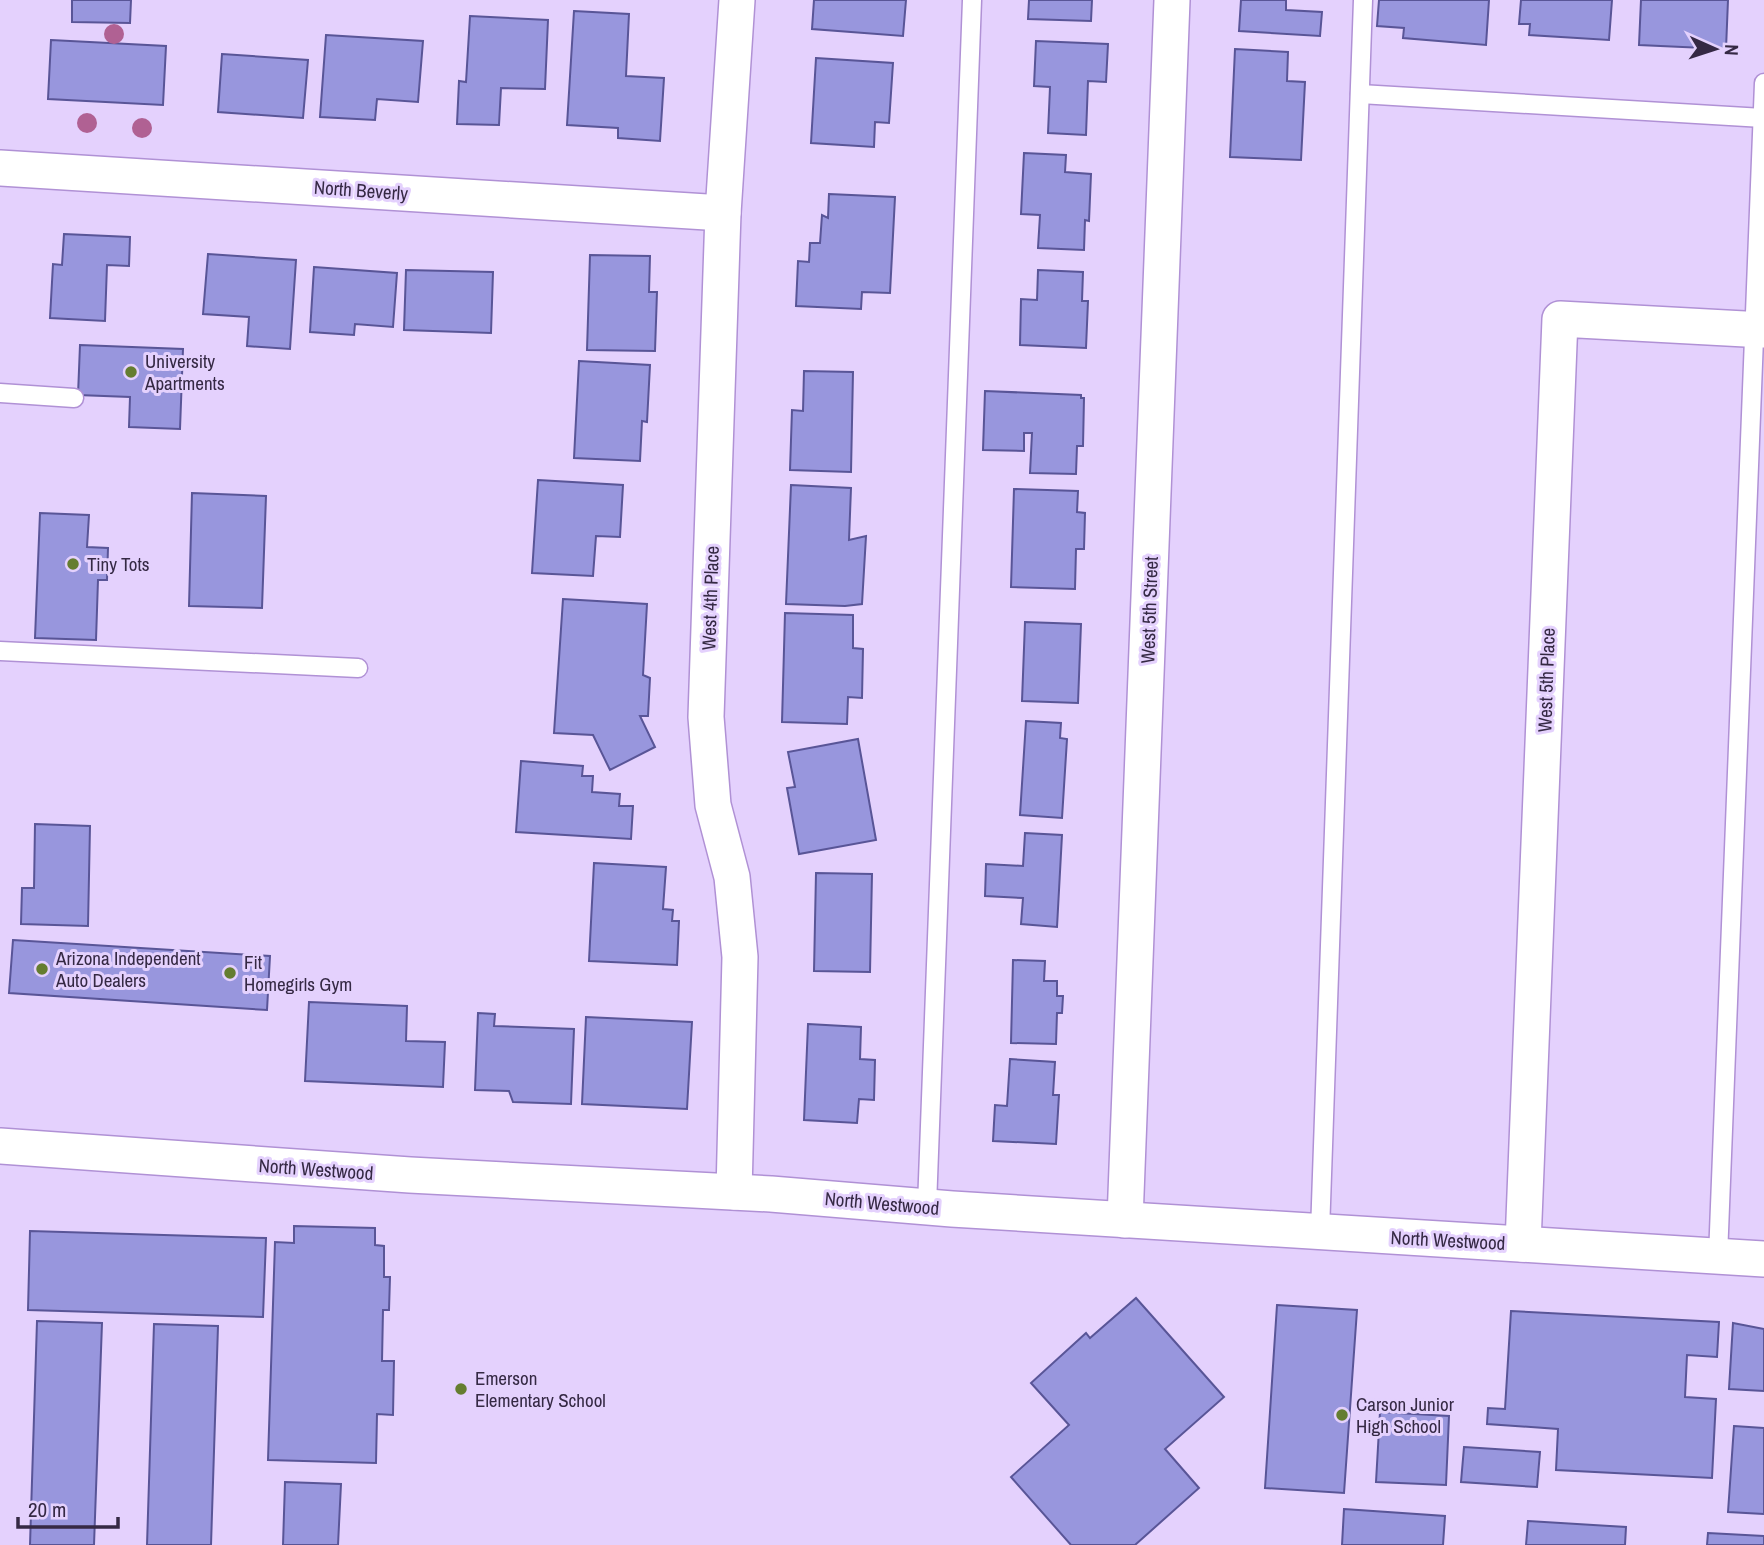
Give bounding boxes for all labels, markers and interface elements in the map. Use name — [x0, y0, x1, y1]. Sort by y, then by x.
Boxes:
north arrow — [1680, 14, 1750, 84]
text: N — [1719, 44, 1745, 56]
street label: North Beverly — [313, 174, 409, 206]
place label: University Apartments — [144, 348, 225, 396]
marker: University Apartments — [123, 364, 139, 380]
street label: West 4th Place — [695, 545, 725, 651]
place label: Tiny Tots — [87, 551, 150, 577]
street label: West 5th Street — [1134, 555, 1164, 664]
marker: Tiny Tots — [65, 556, 81, 572]
street label: West 5th Place — [1531, 627, 1561, 733]
place label: Arizona Independent Auto Dealers — [55, 945, 201, 993]
place label: Fit Homegirls Gym — [244, 949, 352, 997]
marker: Arizona Independent Auto Dealers — [34, 961, 50, 977]
marker: Fit Homegirls Gym — [222, 965, 238, 981]
street label: North Westwood — [258, 1152, 374, 1186]
street label: North Westwood — [824, 1185, 940, 1221]
street label: North Westwood — [1390, 1224, 1506, 1256]
place label: Emerson Elementary School — [475, 1365, 606, 1413]
marker: Emerson Elementary School — [453, 1381, 469, 1397]
place label: Carson Junior High School — [1356, 1391, 1455, 1439]
marker: Carson Junior High School — [1334, 1407, 1350, 1423]
scale bar — [18, 1486, 117, 1530]
text: 20 m — [28, 1495, 66, 1524]

